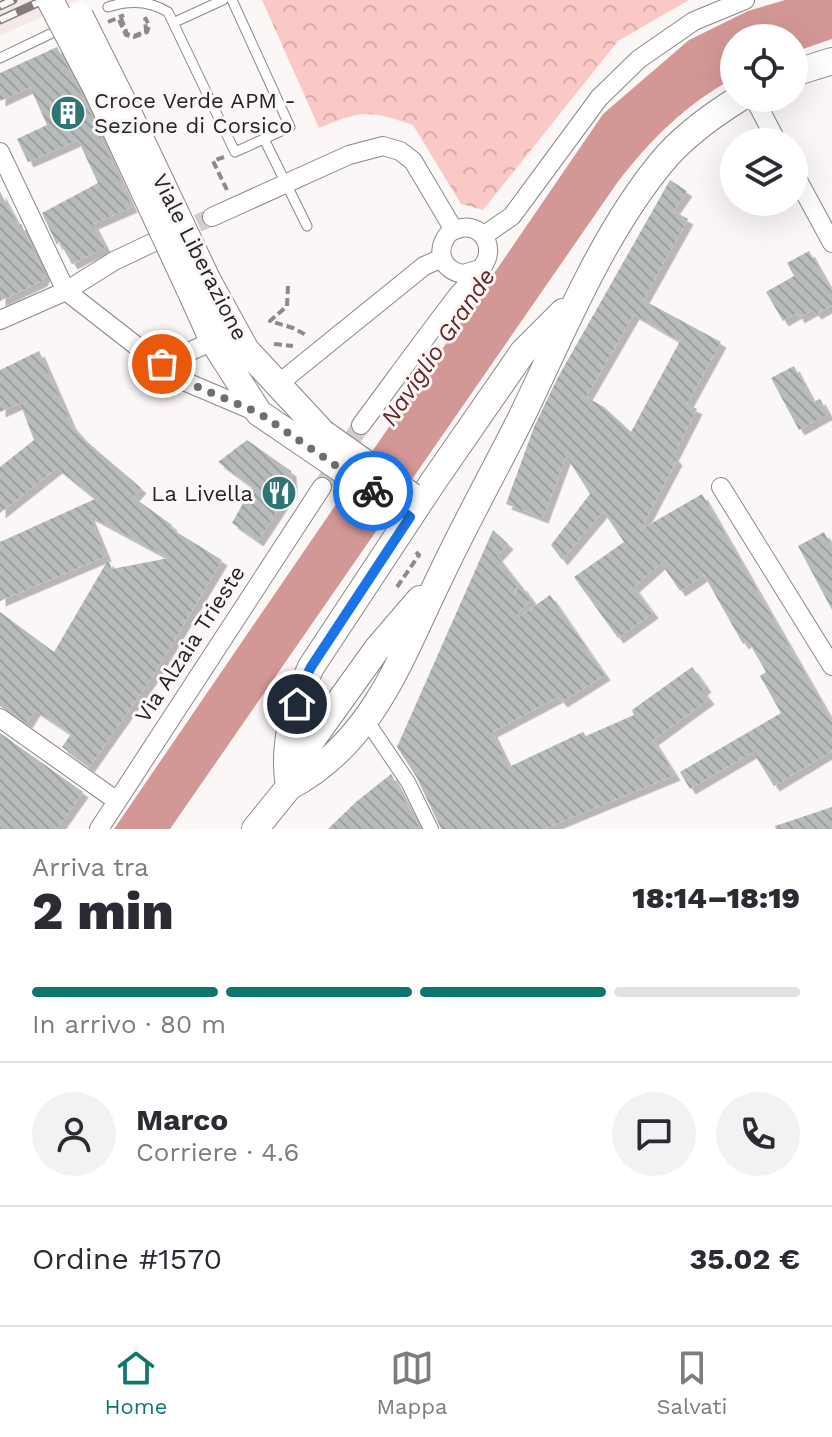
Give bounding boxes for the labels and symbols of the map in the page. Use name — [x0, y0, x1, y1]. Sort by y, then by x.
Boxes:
place label: Croce Verde APM - Sezione di Corsico — [94, 88, 296, 138]
building icon: Croce Verde APM - Sezione di Corsico — [49, 94, 87, 132]
street label: Viale Liberazione — [147, 170, 253, 344]
water label: Naviglio Grande — [375, 263, 501, 431]
pin — [128, 330, 196, 398]
courier — [333, 451, 413, 531]
restaurant icon: La Livella — [260, 474, 298, 512]
place label: La Livella — [151, 481, 253, 506]
street label: Via Alzaia Trieste — [130, 561, 250, 727]
pin — [263, 670, 331, 738]

